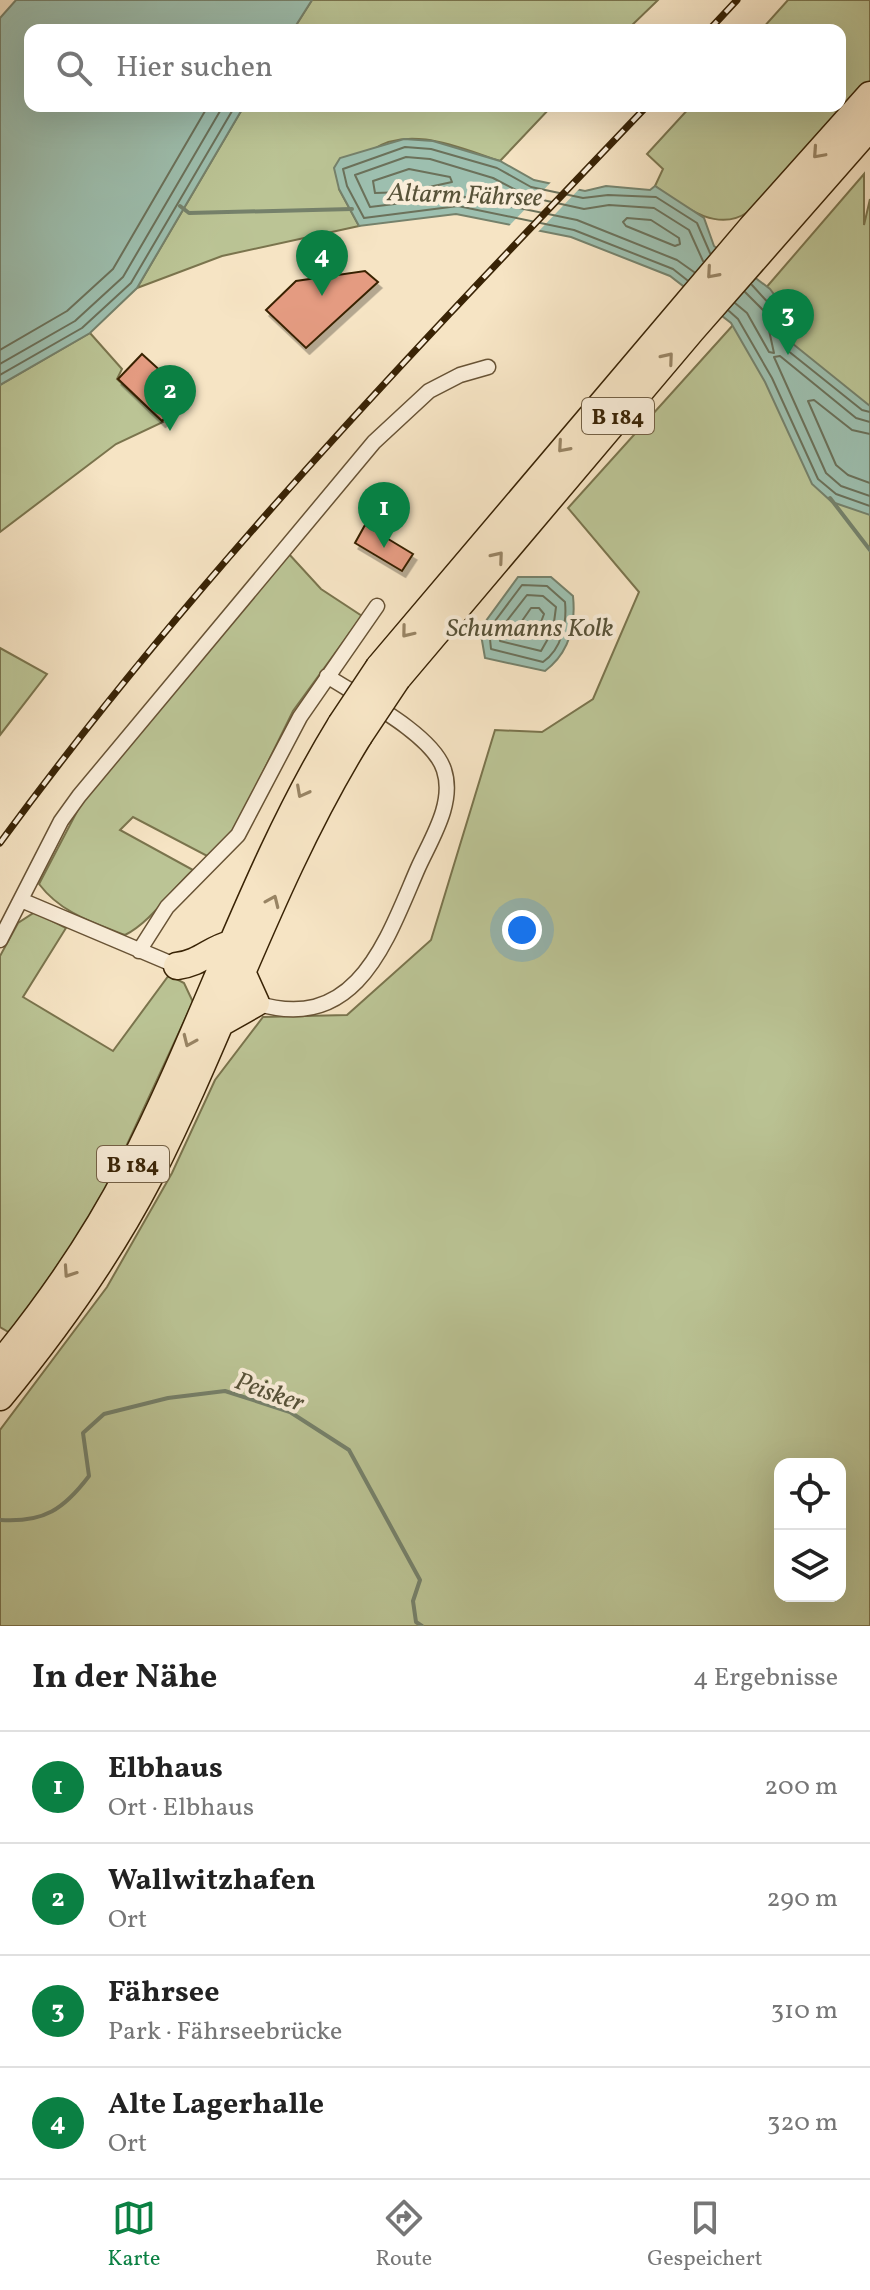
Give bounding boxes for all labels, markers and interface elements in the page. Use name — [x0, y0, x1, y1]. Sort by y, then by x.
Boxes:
search box — [24, 24, 846, 112]
icon: search — [52, 46, 96, 90]
text: Hier suchen — [116, 47, 273, 89]
one-way arrow — [813, 144, 827, 158]
water label: Altarm Fährsee — [386, 175, 543, 217]
pin: 4 — [296, 230, 348, 296]
one-way arrow — [707, 264, 722, 279]
pin: 3 — [762, 289, 814, 355]
one-way arrow — [658, 352, 673, 367]
pin: 2 — [144, 365, 196, 431]
road number: B 184 — [582, 398, 654, 434]
one-way arrow — [559, 437, 573, 452]
pin: 1 — [358, 482, 410, 548]
one-way arrow — [488, 551, 503, 566]
water label: Schumanns Kolk — [446, 611, 614, 647]
one-way arrow — [402, 623, 417, 637]
one-way arrow — [296, 783, 311, 798]
one-way arrow — [264, 894, 280, 909]
your location — [502, 910, 542, 950]
one-way arrow — [182, 1033, 198, 1048]
road number: B 184 — [97, 1146, 169, 1182]
one-way arrow — [64, 1263, 79, 1277]
water label: Peisker — [230, 1364, 309, 1422]
map controls — [774, 1458, 846, 1602]
button: locate — [774, 1458, 846, 1530]
button: layers — [774, 1530, 846, 1602]
text: In der Nähe — [32, 1655, 217, 1702]
text: 4 Ergebnisse — [693, 1660, 838, 1696]
text: Elbhaus — [108, 1748, 223, 1790]
text: 1 — [53, 1769, 63, 1805]
text: 200 m — [764, 1769, 838, 1805]
text: Ort · Elbhaus — [108, 1790, 254, 1826]
text: Wallwitzhafen — [108, 1860, 316, 1902]
text: 2 — [51, 1881, 65, 1917]
text: 290 m — [766, 1881, 838, 1917]
text: Ort — [108, 1902, 147, 1938]
text: Fährsee — [108, 1972, 220, 2014]
text: 3 — [51, 1993, 65, 2029]
text: 310 m — [771, 1993, 838, 2029]
text: Park · Fährseebrücke — [108, 2014, 342, 2050]
text: Alte Lagerhalle — [108, 2084, 324, 2126]
text: 4 — [50, 2105, 66, 2141]
text: 320 m — [767, 2105, 838, 2141]
text: Ort — [108, 2126, 147, 2162]
tab: Karte — [107, 2196, 161, 2275]
tab: Route — [376, 2196, 432, 2275]
tab: Gespeichert — [647, 2196, 763, 2275]

